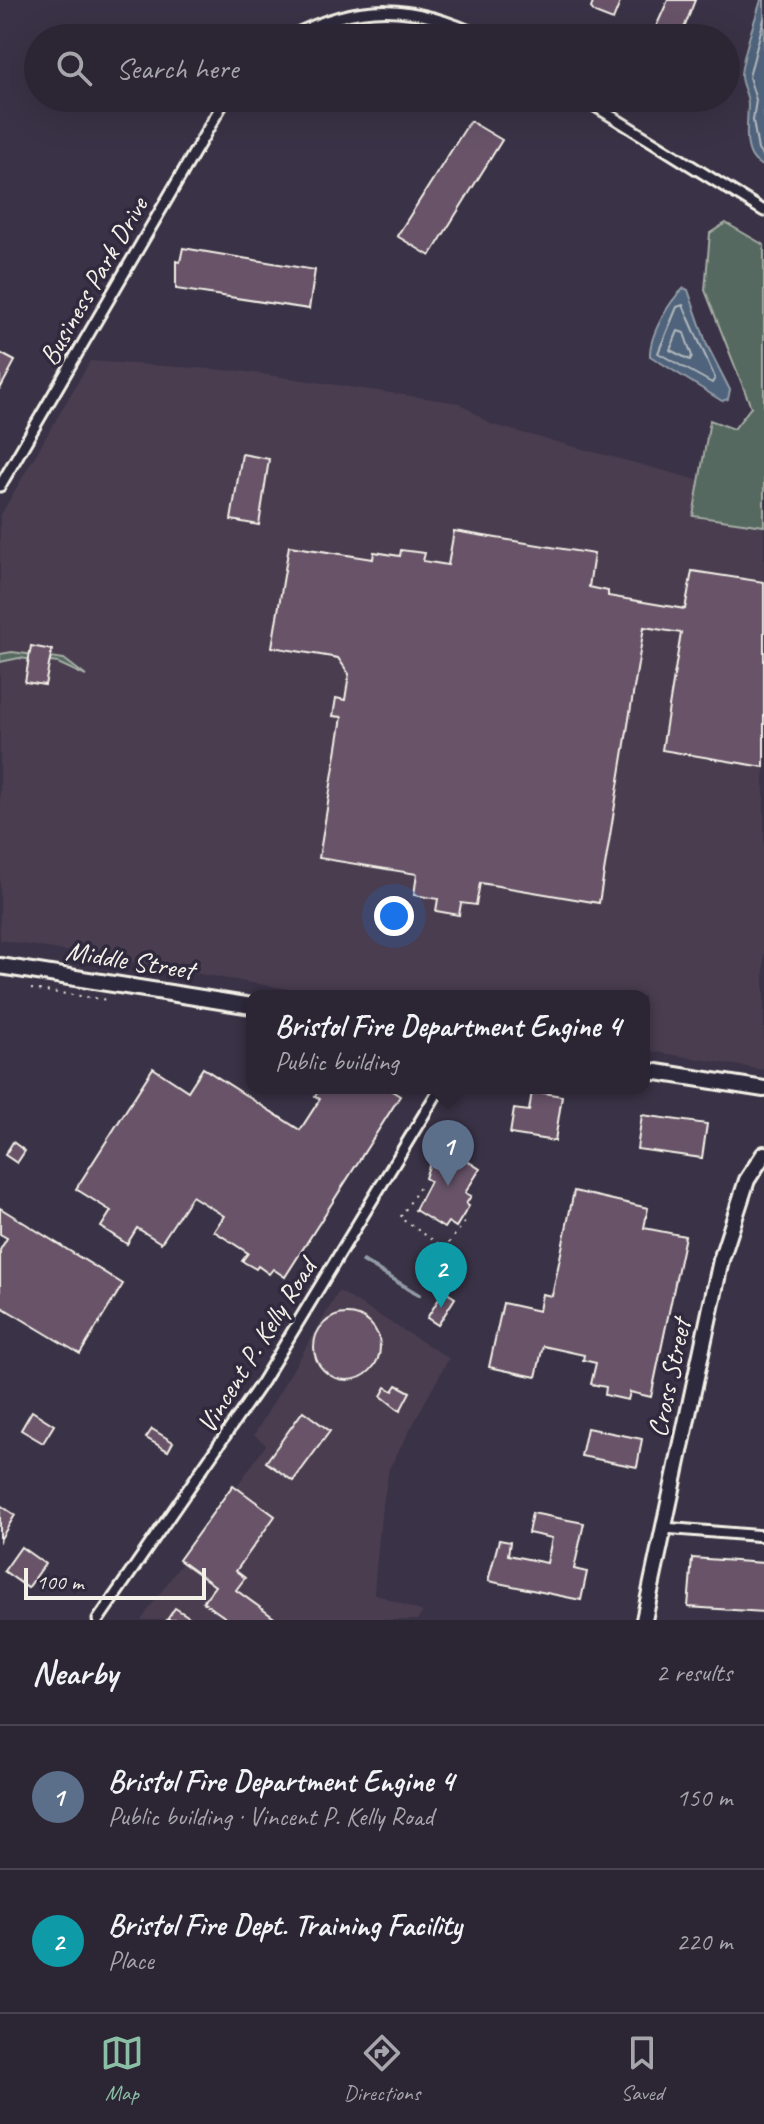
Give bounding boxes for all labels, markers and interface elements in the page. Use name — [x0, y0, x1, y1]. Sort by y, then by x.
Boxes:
search box — [24, 24, 740, 112]
icon: search — [52, 46, 96, 90]
text: Search here — [116, 49, 238, 87]
street label: Business Park Drive — [31, 189, 156, 371]
your location — [374, 896, 414, 936]
street label: Middle Street — [63, 933, 200, 988]
popup — [246, 990, 650, 1094]
text: Bristol Fire Department Engine 4 — [275, 1007, 621, 1045]
text: Public building — [275, 1045, 398, 1078]
pin: 1 — [422, 1120, 474, 1186]
pin: 2 — [415, 1242, 467, 1308]
street label: Vincent P. Kelly Road — [188, 1249, 326, 1440]
street label: Cross Street — [639, 1312, 699, 1440]
scale bar — [24, 1564, 206, 1600]
text: 100 m — [36, 1568, 83, 1596]
text: Nearby — [32, 1651, 118, 1694]
text: 2 results — [656, 1656, 732, 1689]
text: Bristol Fire Department Engine 4 — [108, 1762, 454, 1800]
text: 1 — [52, 1781, 64, 1814]
text: 150 m — [676, 1781, 732, 1814]
text: Public building · Vincent P. Kelly Road — [108, 1800, 433, 1833]
text: Bristol Fire Dept. Training Facility — [108, 1906, 462, 1944]
text: 2 — [52, 1925, 64, 1958]
text: 220 m — [676, 1925, 732, 1958]
text: Place — [108, 1944, 154, 1977]
tab: Map — [100, 2031, 144, 2107]
tab: Directions — [344, 2031, 420, 2107]
tab: Saved — [620, 2031, 664, 2107]

